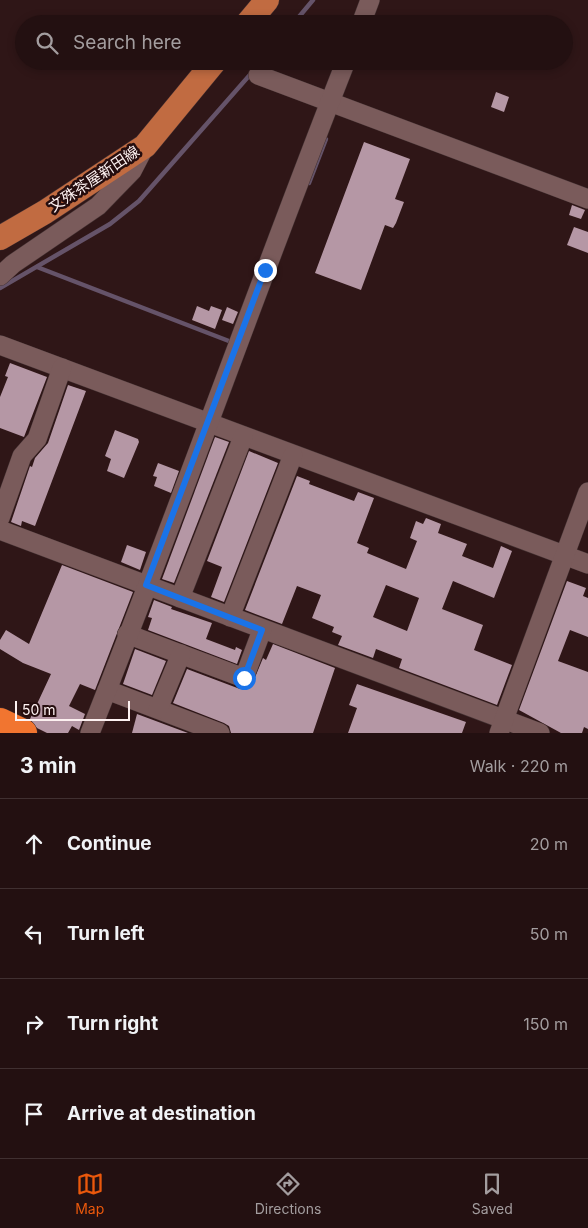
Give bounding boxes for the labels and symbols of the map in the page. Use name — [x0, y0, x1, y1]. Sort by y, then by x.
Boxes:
street label: 文殊茶屋新田線 — [45, 141, 143, 216]
route end — [254, 259, 277, 282]
route start — [233, 667, 256, 690]
scale bar — [15, 698, 130, 721]

